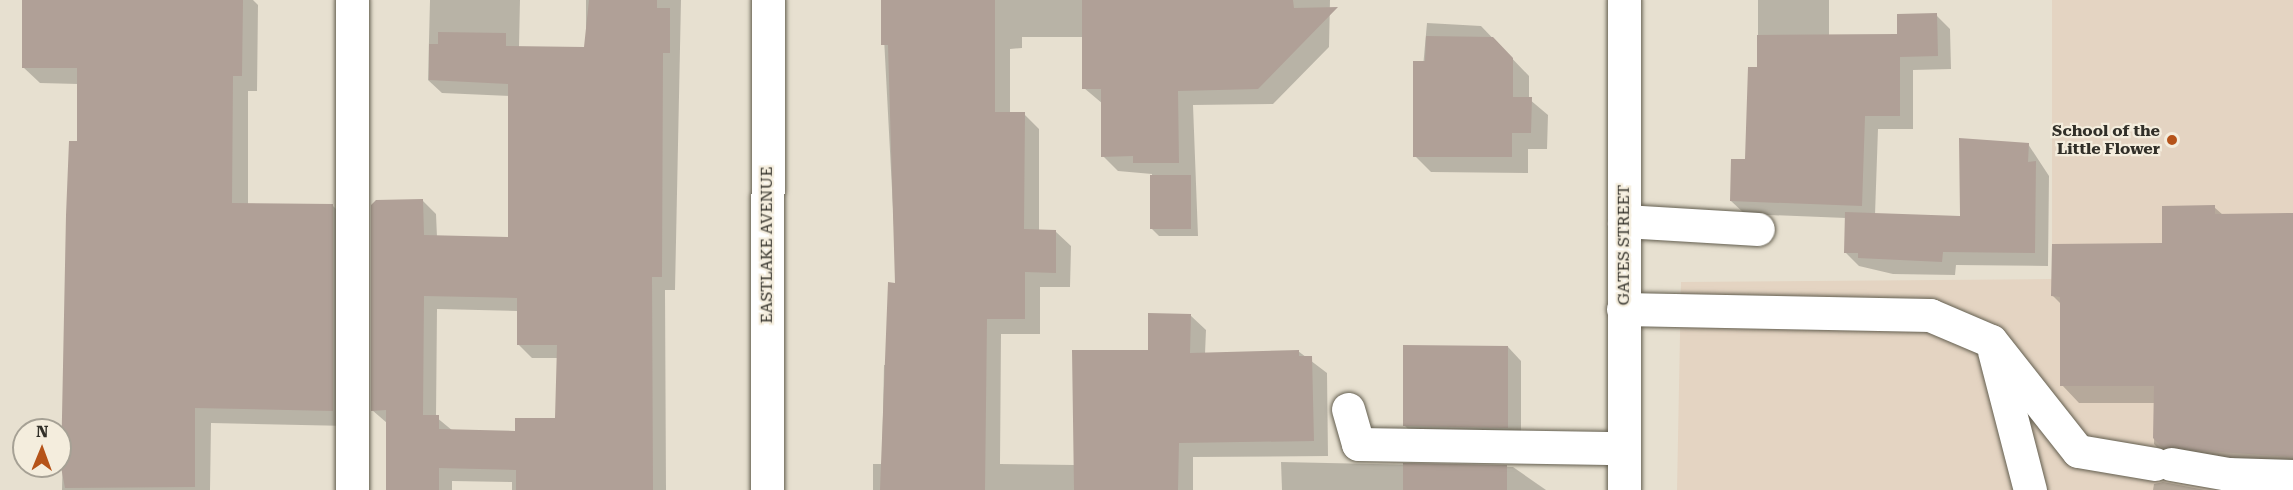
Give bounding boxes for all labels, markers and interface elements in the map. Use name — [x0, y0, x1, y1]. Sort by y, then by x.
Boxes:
place label: School of the Little Flower — [2052, 121, 2160, 159]
marker: School of the Little Flower — [2165, 133, 2179, 147]
street label: EASTLAKE AVENUE — [757, 167, 777, 323]
street label: GATES STREET — [1614, 185, 1634, 305]
north arrow — [12, 418, 72, 478]
text: N — [36, 422, 49, 441]

